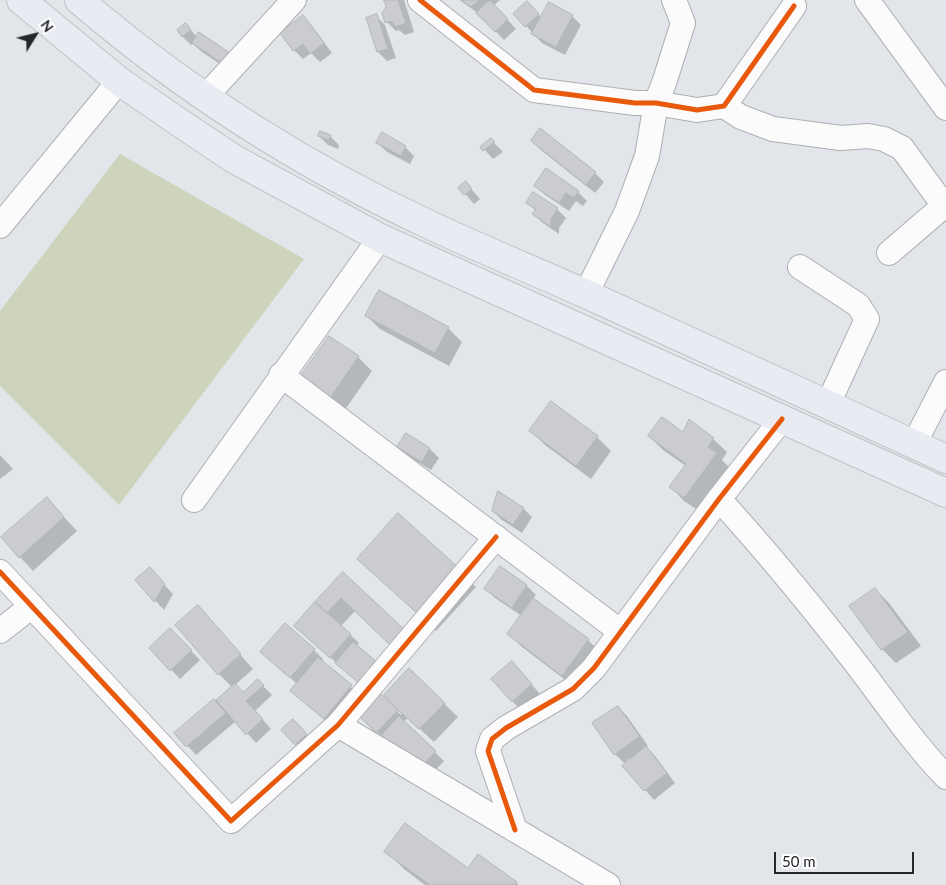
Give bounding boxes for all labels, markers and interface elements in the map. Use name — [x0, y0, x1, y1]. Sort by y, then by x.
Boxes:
north arrow — [10, 10, 60, 60]
text: N — [37, 17, 58, 35]
scale bar — [776, 842, 916, 874]
text: 50 m — [782, 852, 816, 870]

